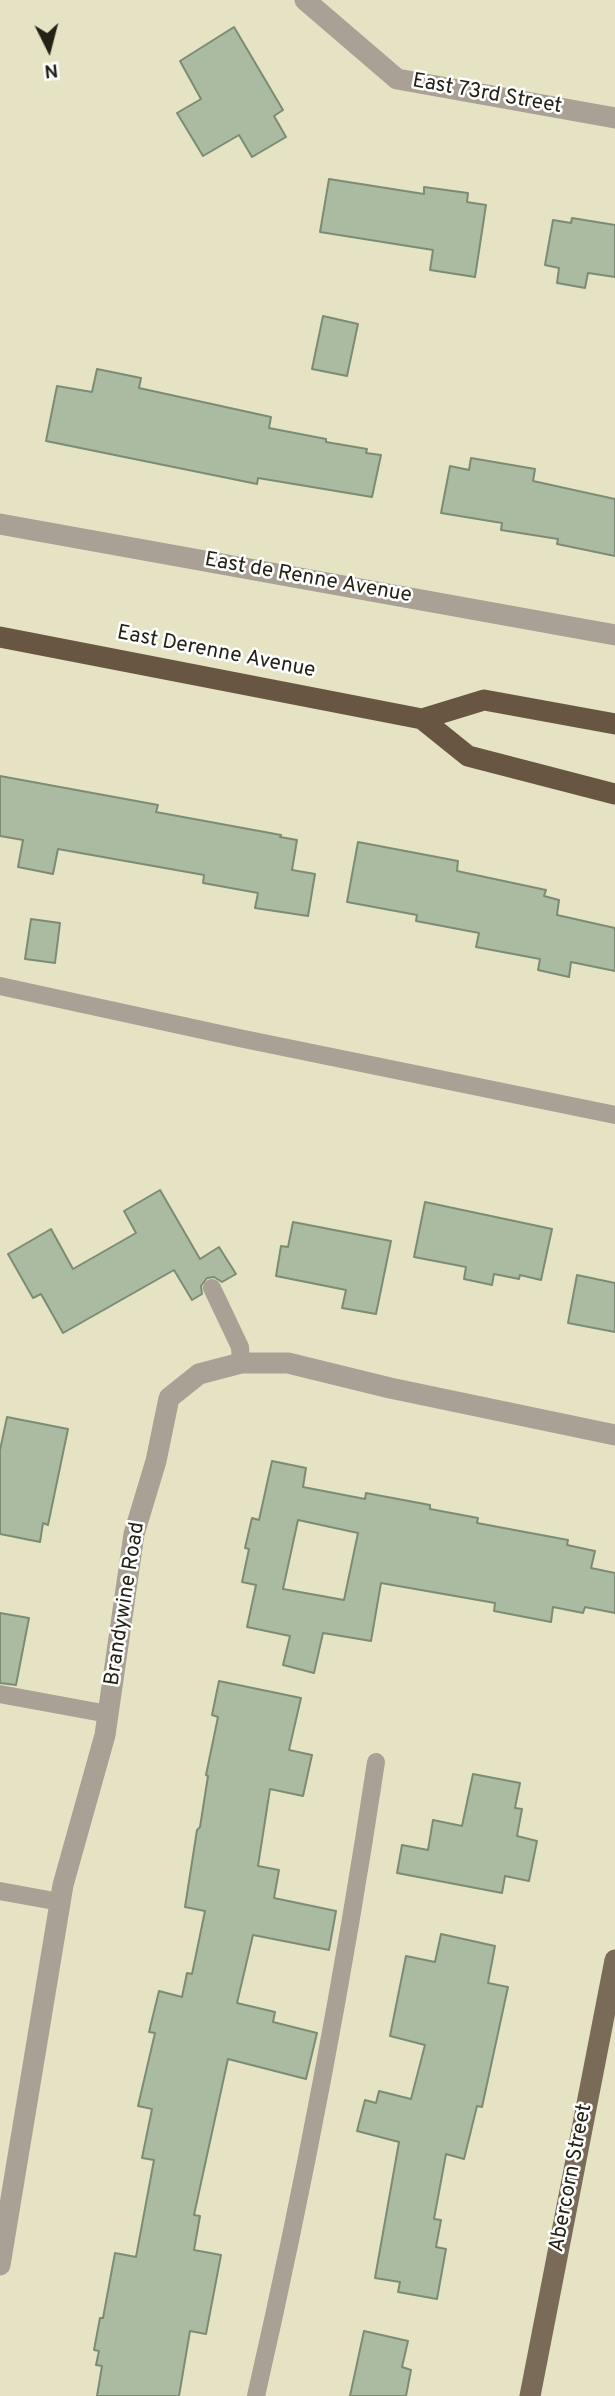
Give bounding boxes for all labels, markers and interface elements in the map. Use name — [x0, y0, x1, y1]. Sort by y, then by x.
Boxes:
north arrow — [14, 14, 84, 84]
text: N — [43, 57, 59, 83]
street label: East 73rd Street — [410, 69, 564, 121]
street label: East de Renne Avenue — [203, 548, 413, 610]
street label: East Derenne Avenue — [115, 621, 317, 685]
street label: Brandywine Road — [101, 1520, 151, 1688]
street label: Abercorn Street — [545, 2102, 599, 2254]

